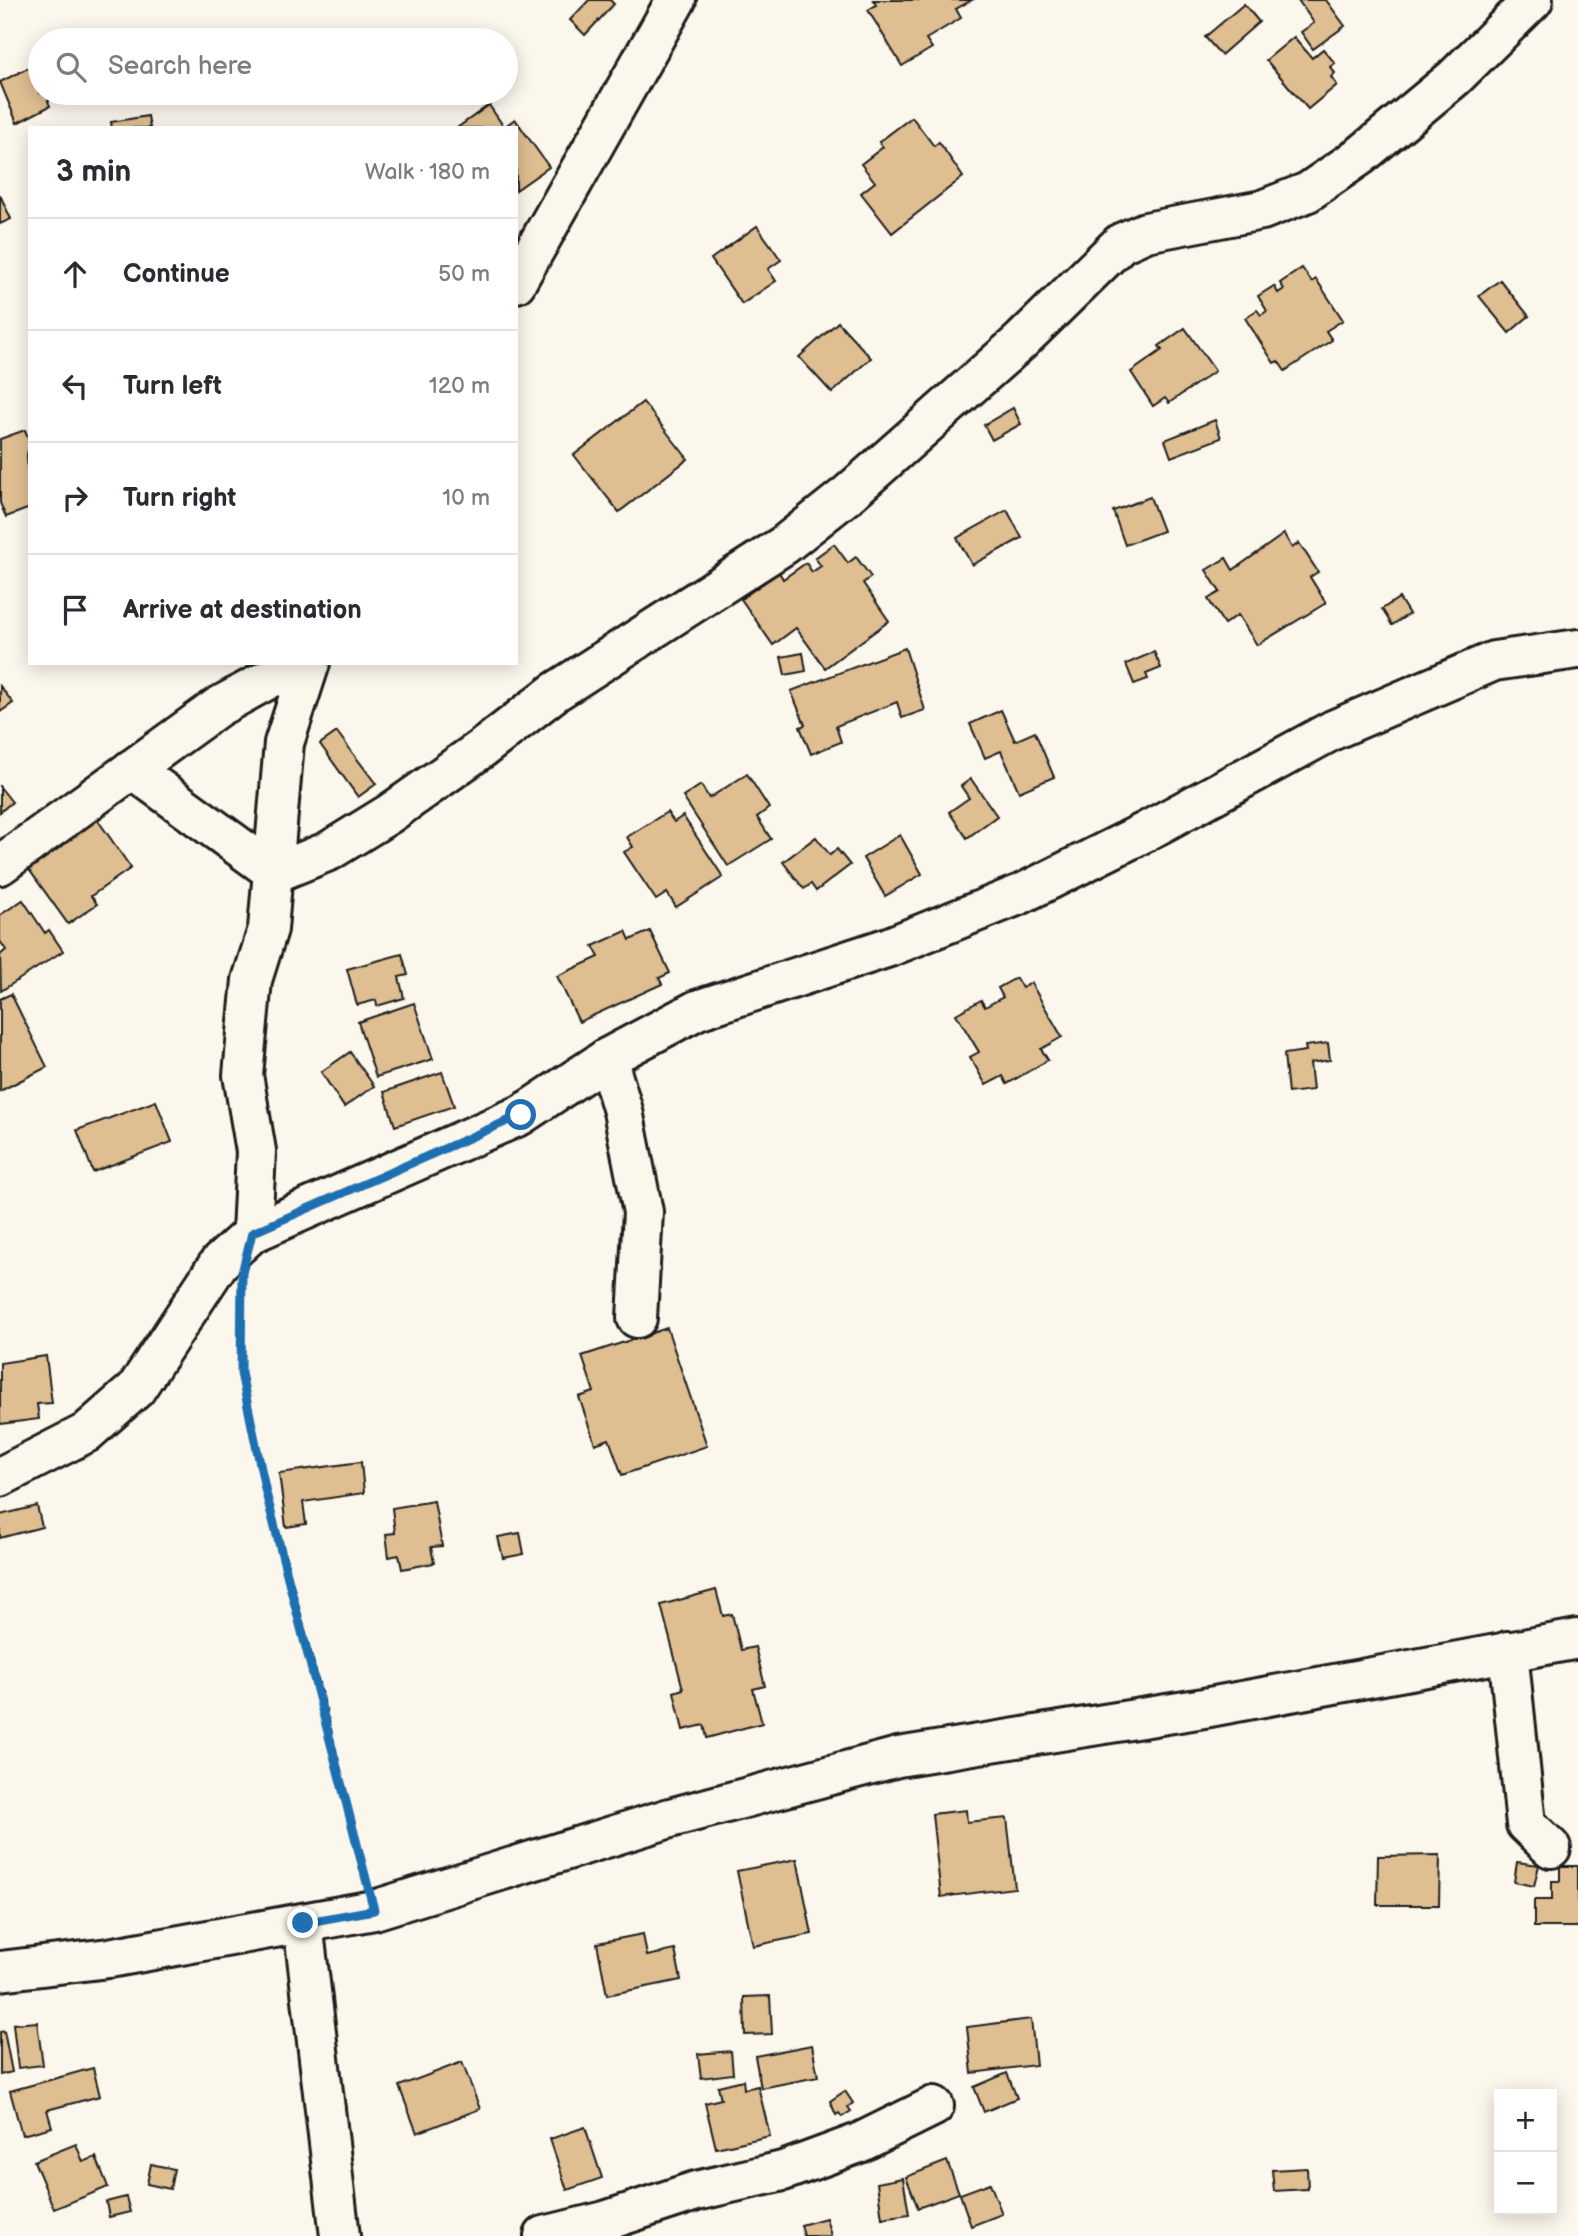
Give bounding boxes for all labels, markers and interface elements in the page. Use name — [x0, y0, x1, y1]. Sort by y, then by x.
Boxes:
search box — [28, 28, 518, 105]
icon: search — [52, 48, 90, 86]
text: Search here — [108, 51, 252, 82]
text: 3 min — [56, 154, 131, 190]
text: Walk · 180 m — [365, 158, 490, 186]
icon: ahead — [56, 255, 94, 293]
text: Continue — [123, 259, 230, 290]
text: 50 m — [438, 260, 490, 288]
icon: left — [56, 367, 94, 405]
text: Turn left — [123, 371, 222, 402]
text: 120 m — [429, 372, 490, 400]
icon: right — [56, 479, 94, 517]
text: Turn right — [123, 483, 236, 514]
text: 10 m — [442, 484, 490, 512]
icon: arrive — [56, 591, 94, 629]
text: Arrive at destination — [123, 595, 362, 626]
route start — [505, 1099, 536, 1130]
route end — [287, 1907, 318, 1938]
map controls — [1494, 2089, 1557, 2215]
button: + — [1494, 2089, 1557, 2152]
button: − — [1494, 2152, 1557, 2215]

